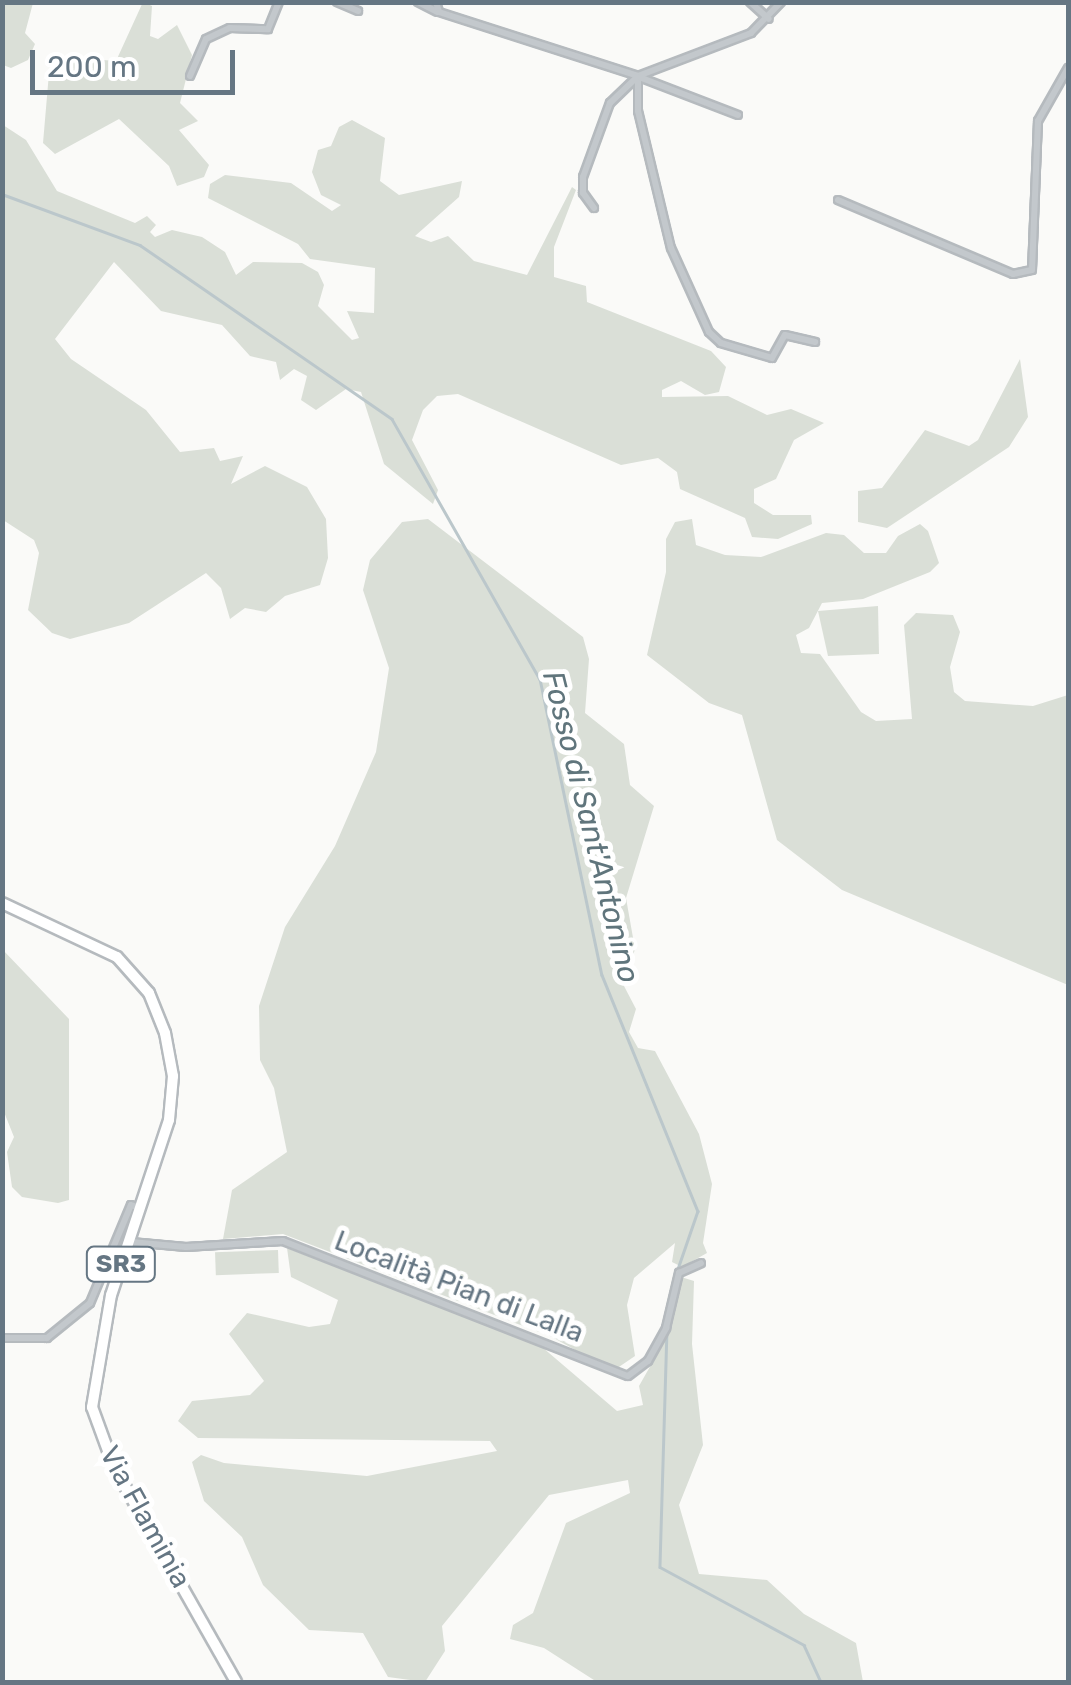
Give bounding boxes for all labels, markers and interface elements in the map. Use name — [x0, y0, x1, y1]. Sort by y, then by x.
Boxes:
scale bar — [35, 30, 240, 92]
text: 200 m — [47, 49, 137, 85]
water label: Fosso di Sant'Antonino — [535, 667, 647, 987]
street label: Località Pian di Lalla — [330, 1224, 588, 1350]
road number: SR3 — [84, 1244, 158, 1284]
street label: Via Flaminia — [92, 1440, 198, 1594]

